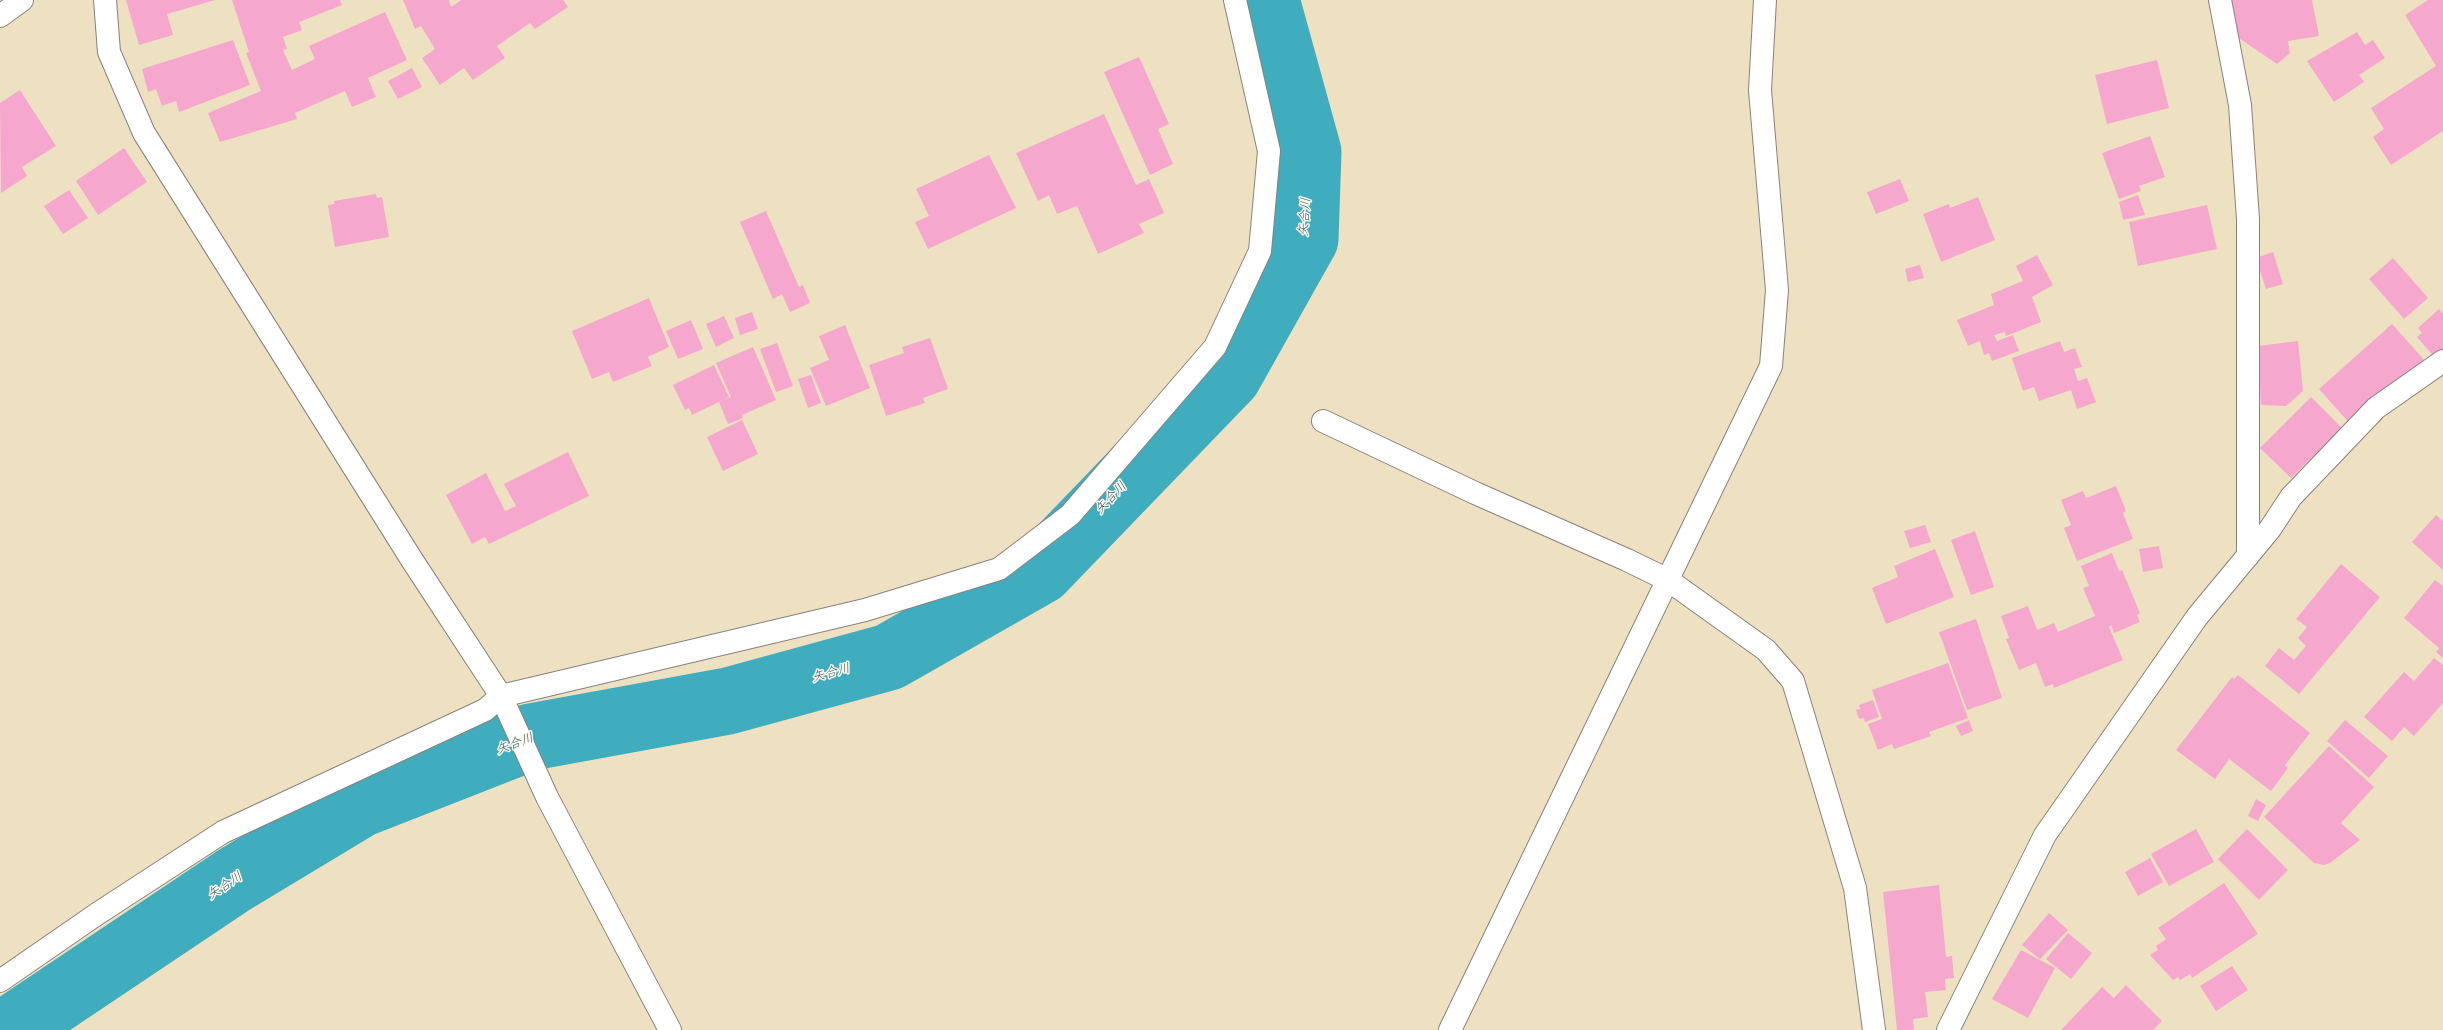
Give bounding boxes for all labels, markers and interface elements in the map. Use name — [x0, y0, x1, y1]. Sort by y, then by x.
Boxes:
water label: 矢合川 — [1296, 197, 1314, 237]
water label: 矢合川 — [1092, 479, 1130, 517]
water label: 矢合川 — [810, 660, 852, 686]
water label: 矢合川 — [494, 730, 536, 758]
water label: 矢合川 — [204, 869, 246, 903]

